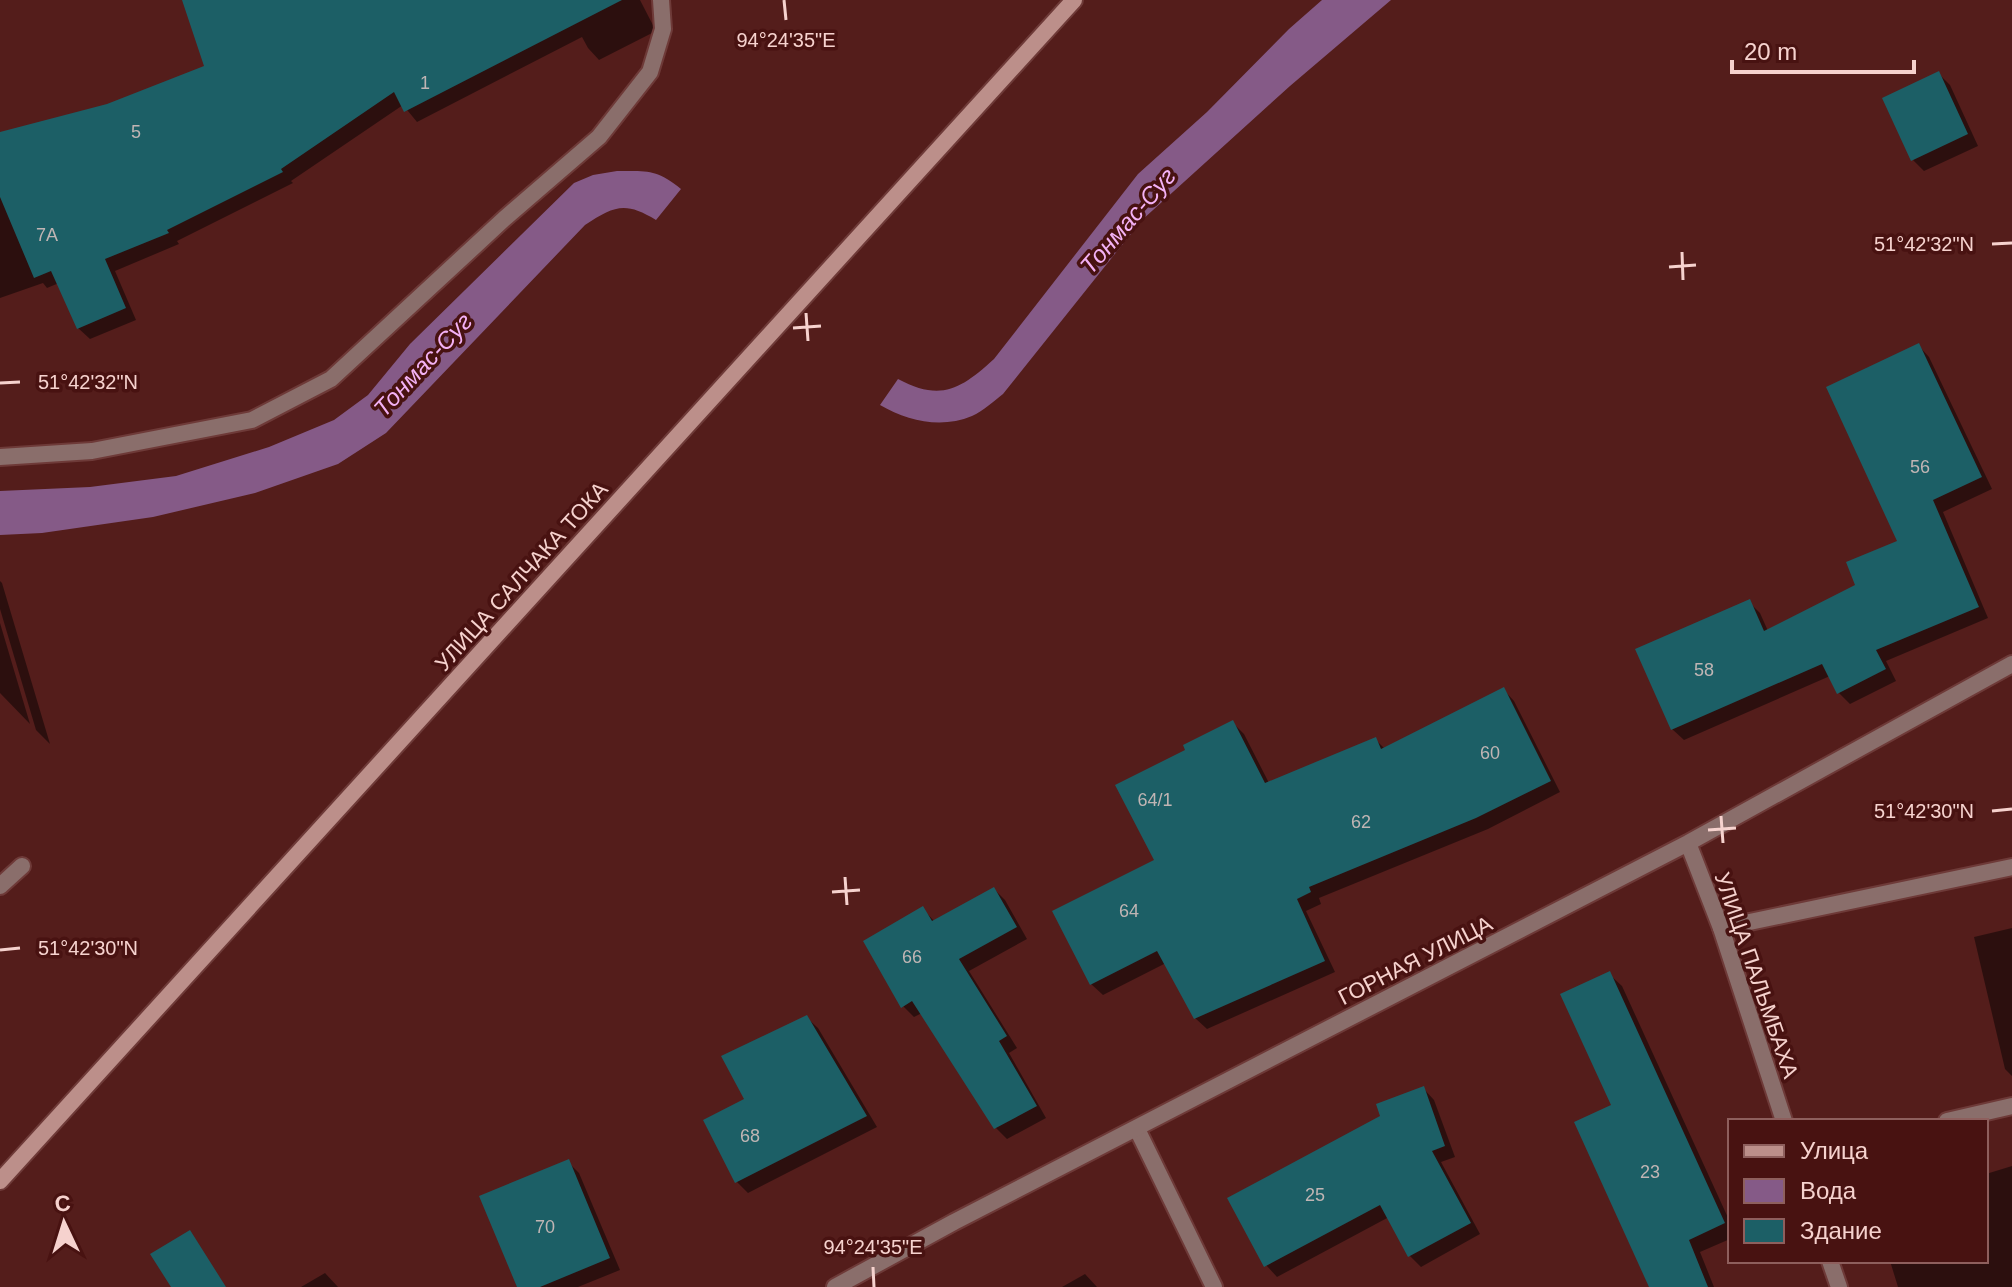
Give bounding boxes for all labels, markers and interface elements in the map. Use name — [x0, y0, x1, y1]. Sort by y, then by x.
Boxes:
scale bar — [1732, 24, 1914, 74]
text: 94°24'35"E — [737, 29, 836, 51]
text: 20 m — [1744, 38, 1797, 65]
house number: 1 — [420, 73, 430, 93]
house number: 5 — [131, 122, 141, 142]
water label: Тонмас-Суг — [1074, 162, 1181, 279]
house number: 7А — [36, 225, 58, 245]
text: 51°42'32"N — [1874, 233, 1974, 255]
water label: Тонмас-Суг — [368, 307, 477, 422]
text: 51°42'32"N — [38, 371, 138, 393]
house number: 56 — [1910, 457, 1930, 477]
street label: УЛИЦА САЛЧАКА ТОКА — [430, 476, 613, 676]
house number: 58 — [1694, 660, 1714, 680]
house number: 60 — [1480, 743, 1500, 763]
house number: 64/1 — [1137, 790, 1173, 810]
text: 51°42'30"N — [1874, 800, 1974, 822]
house number: 62 — [1351, 812, 1371, 832]
street label: УЛИЦА ПАЛЬМБАХА — [1710, 869, 1804, 1082]
house number: 64 — [1119, 901, 1139, 921]
street label: ГОРНАЯ УЛИЦА — [1334, 911, 1497, 1010]
text: 51°42'30"N — [38, 937, 138, 959]
house number: 66 — [902, 947, 922, 967]
legend — [1728, 1119, 1988, 1263]
house number: 68 — [740, 1126, 760, 1146]
text: Улица — [1800, 1137, 1869, 1164]
house number: 23 — [1640, 1162, 1660, 1182]
text: Вода — [1800, 1177, 1857, 1204]
north arrow — [24, 1183, 104, 1263]
house number: 25 — [1305, 1185, 1325, 1205]
text: С — [54, 1191, 72, 1217]
house number: 70 — [535, 1217, 555, 1237]
text: Здание — [1800, 1217, 1882, 1244]
text: 94°24'35"E — [824, 1236, 923, 1258]

